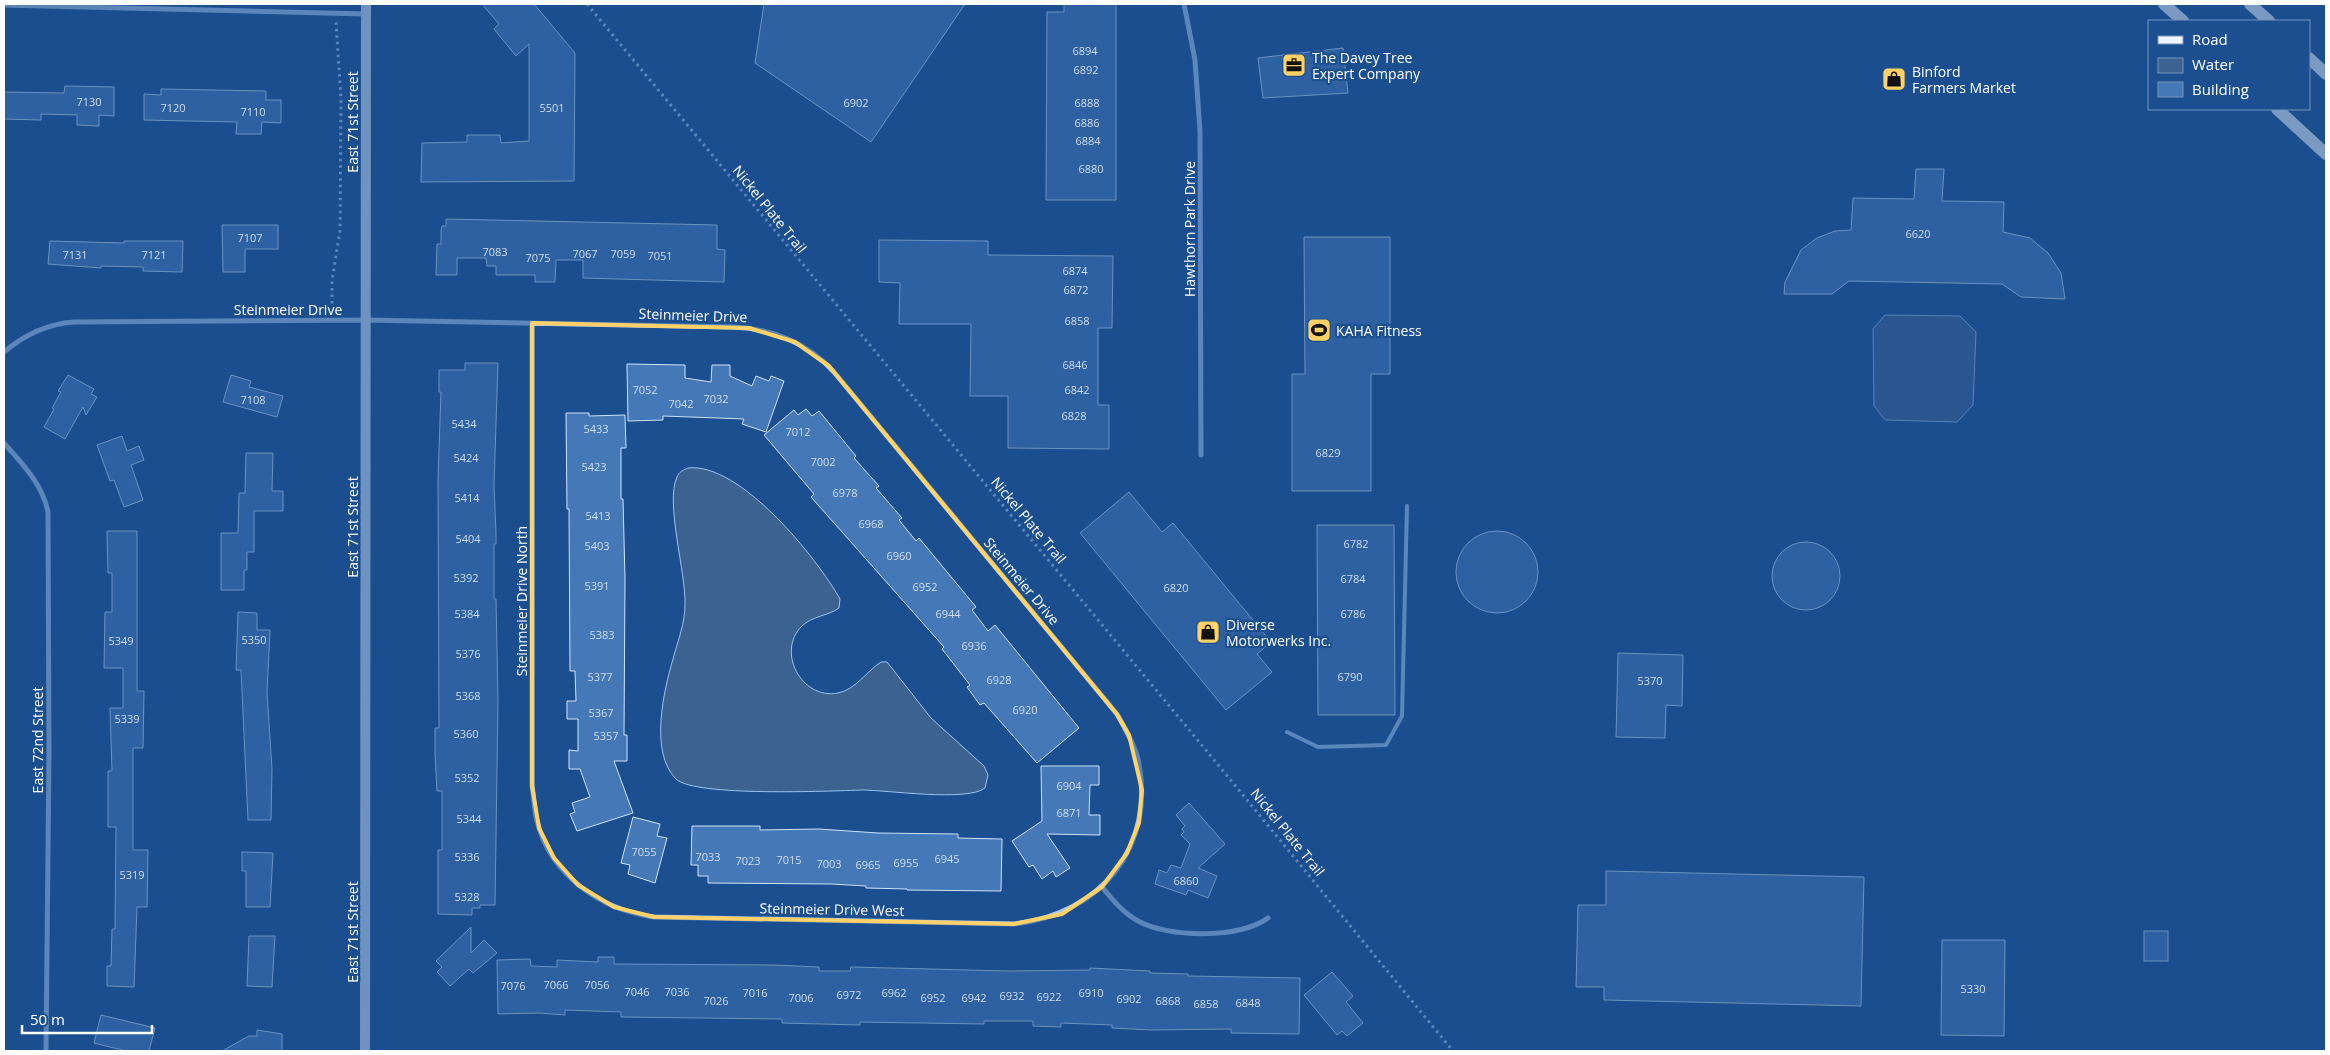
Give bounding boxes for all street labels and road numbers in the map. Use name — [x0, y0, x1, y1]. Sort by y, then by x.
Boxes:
street label: East 71st Street — [343, 71, 362, 173]
street label: Nickel Plate Trail — [729, 161, 811, 257]
street label: Hawthorn Park Drive — [1180, 161, 1199, 297]
street label: Steinmeier Drive — [234, 300, 342, 319]
street label: Steinmeier Drive — [638, 304, 748, 326]
street label: Nickel Plate Trail — [987, 473, 1071, 567]
street label: East 71st Street — [343, 476, 362, 578]
street label: Steinmeier Drive North — [512, 526, 531, 676]
street label: Steinmeier Drive — [980, 533, 1064, 629]
street label: East 72nd Street — [28, 687, 47, 793]
street label: Nickel Plate Trail — [1247, 784, 1329, 880]
street label: East 71st Street — [343, 881, 362, 983]
street label: Steinmeier Drive West — [760, 898, 904, 920]

